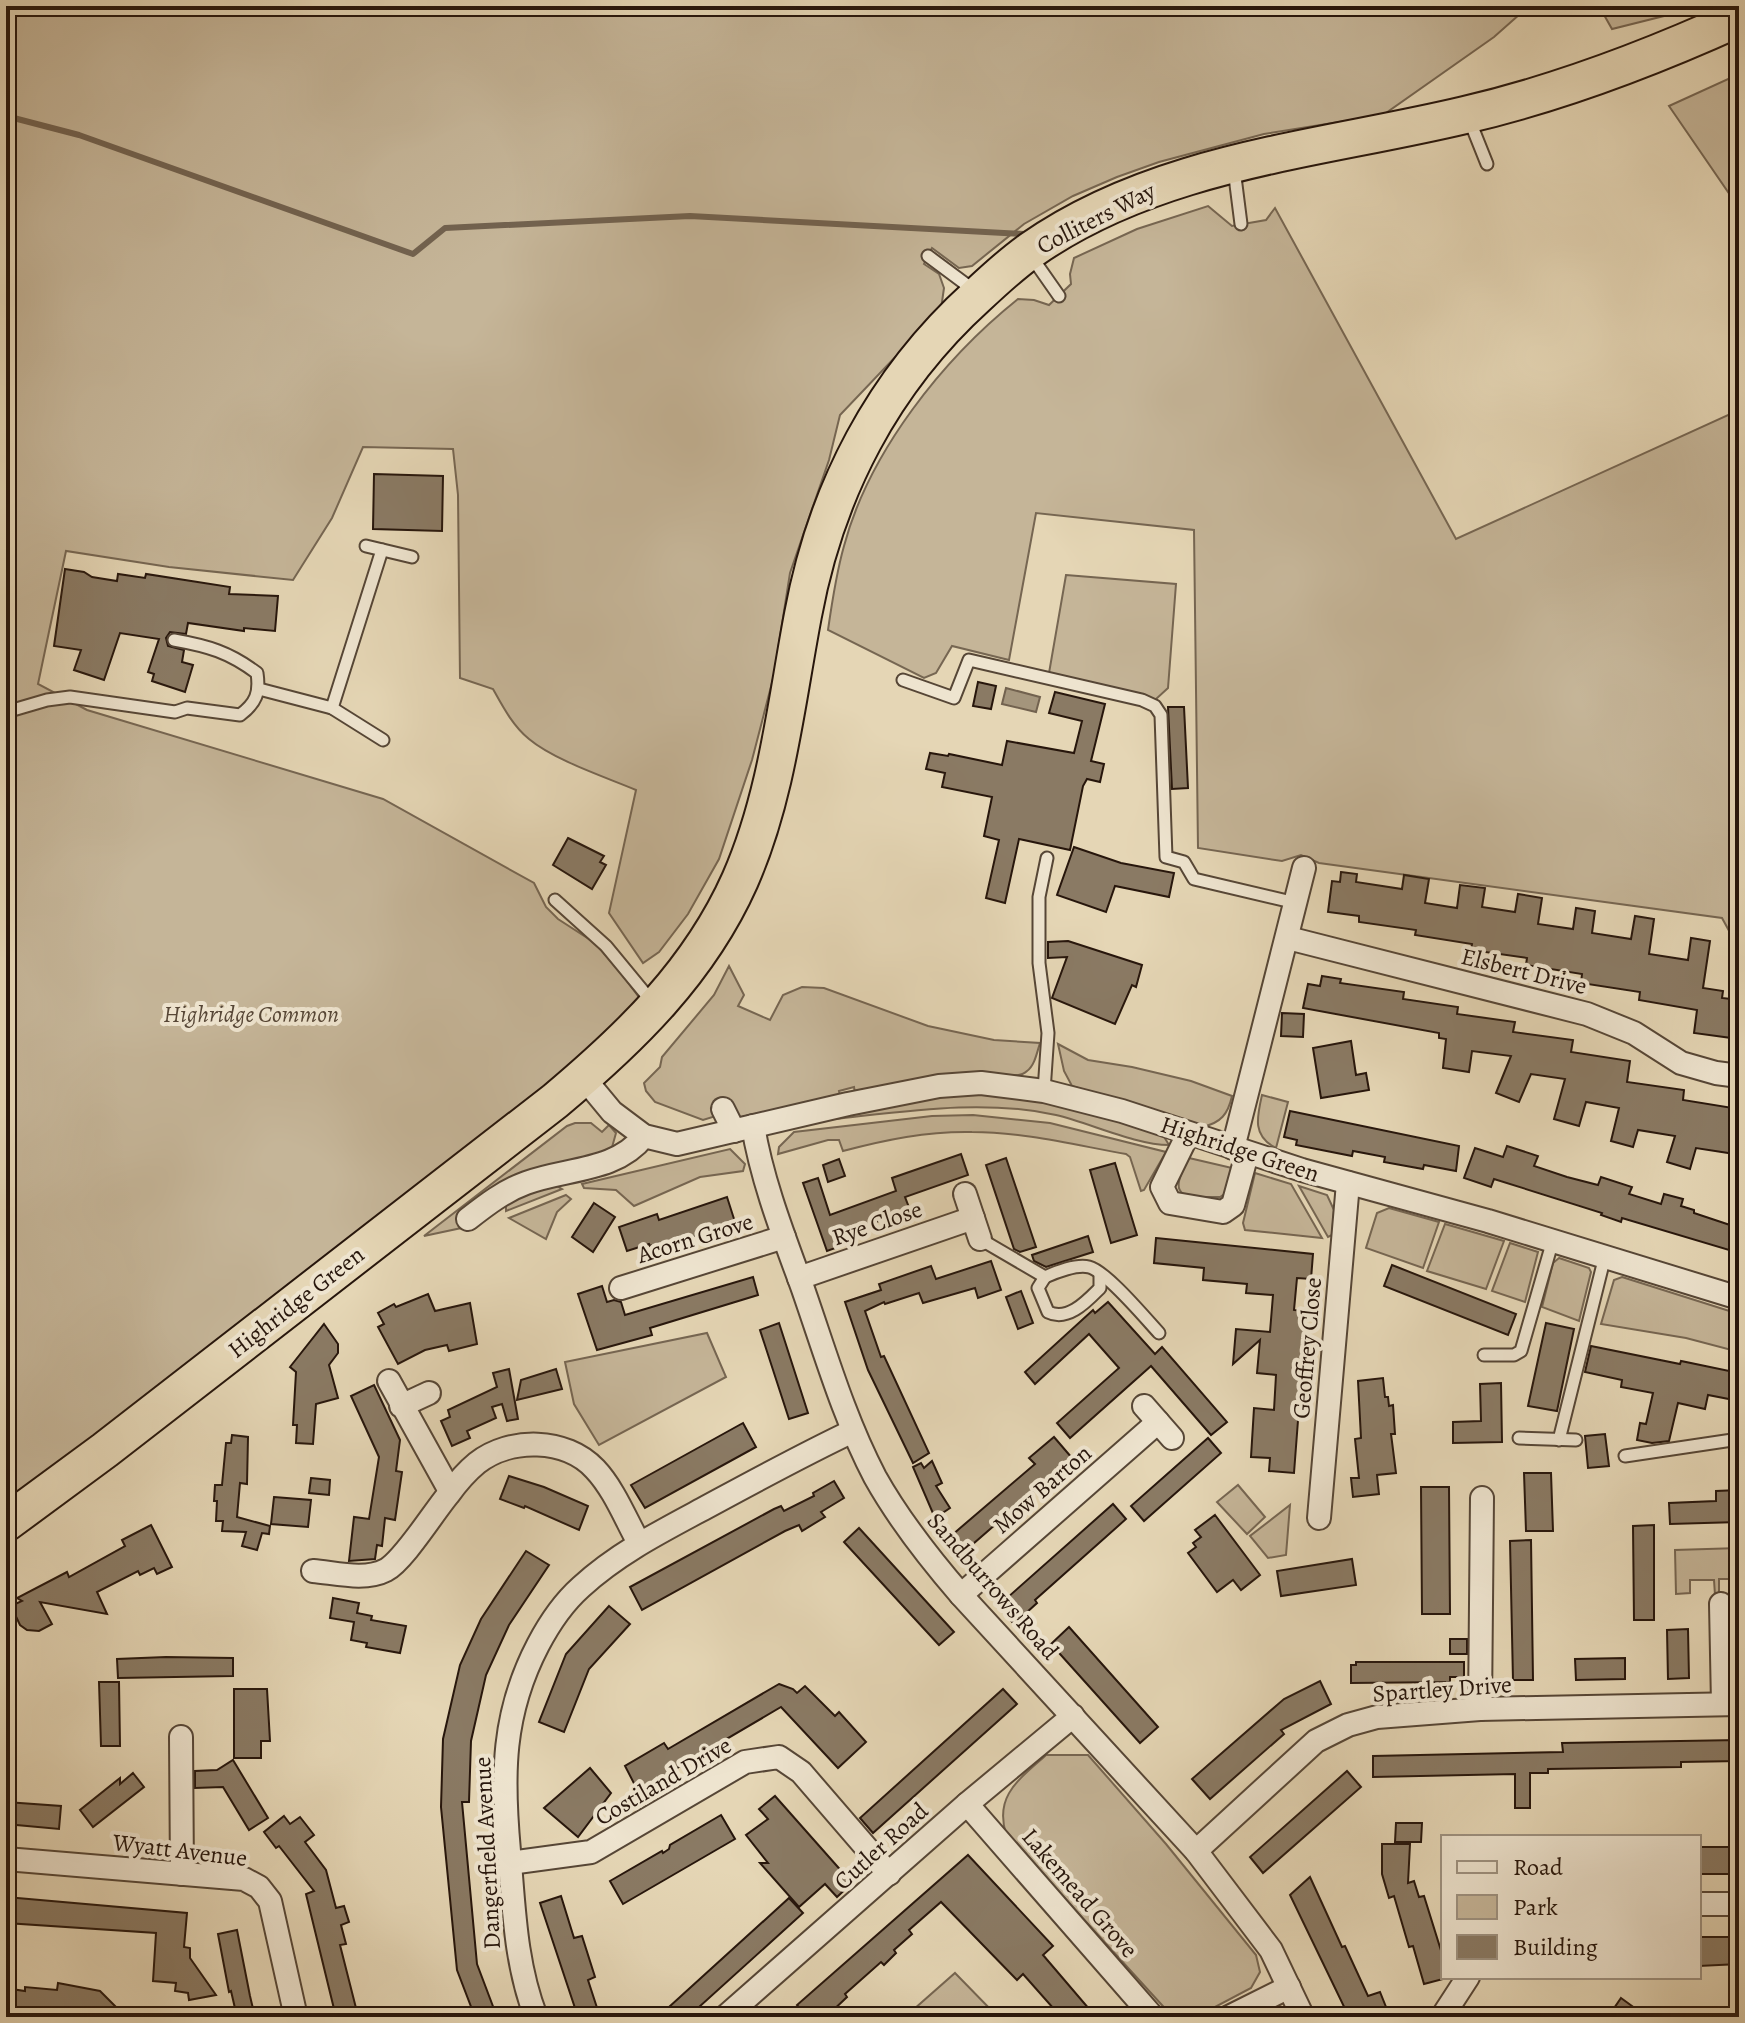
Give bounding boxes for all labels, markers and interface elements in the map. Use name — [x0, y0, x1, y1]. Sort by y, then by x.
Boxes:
street label: Colliters Way — [1031, 174, 1161, 262]
street label: Elsbert Drive — [1458, 940, 1590, 1002]
park label: Highridge Common — [163, 998, 339, 1030]
street label: Highridge Green — [1157, 1108, 1323, 1190]
street label: Rye Close — [828, 1193, 926, 1253]
street label: Acorn Grove — [632, 1205, 757, 1271]
street label: Highridge Green — [221, 1239, 371, 1365]
street label: Geoffrey Close — [1285, 1276, 1329, 1420]
street label: Mow Barton — [986, 1437, 1098, 1541]
street label: Sandburrows Road — [920, 1505, 1066, 1667]
street label: Spartley Drive — [1371, 1668, 1513, 1710]
street label: Costiland Drive — [589, 1729, 737, 1833]
street label: Dangerfield Avenue — [466, 1756, 508, 1950]
street label: Cutler Road — [827, 1795, 935, 1897]
street label: Lakemead Grove — [1015, 1821, 1145, 1965]
street label: Wyatt Avenue — [110, 1826, 249, 1874]
legend — [1441, 1835, 1701, 1979]
text: Road — [1513, 1851, 1563, 1883]
text: Park — [1513, 1891, 1558, 1923]
text: Building — [1513, 1931, 1598, 1963]

